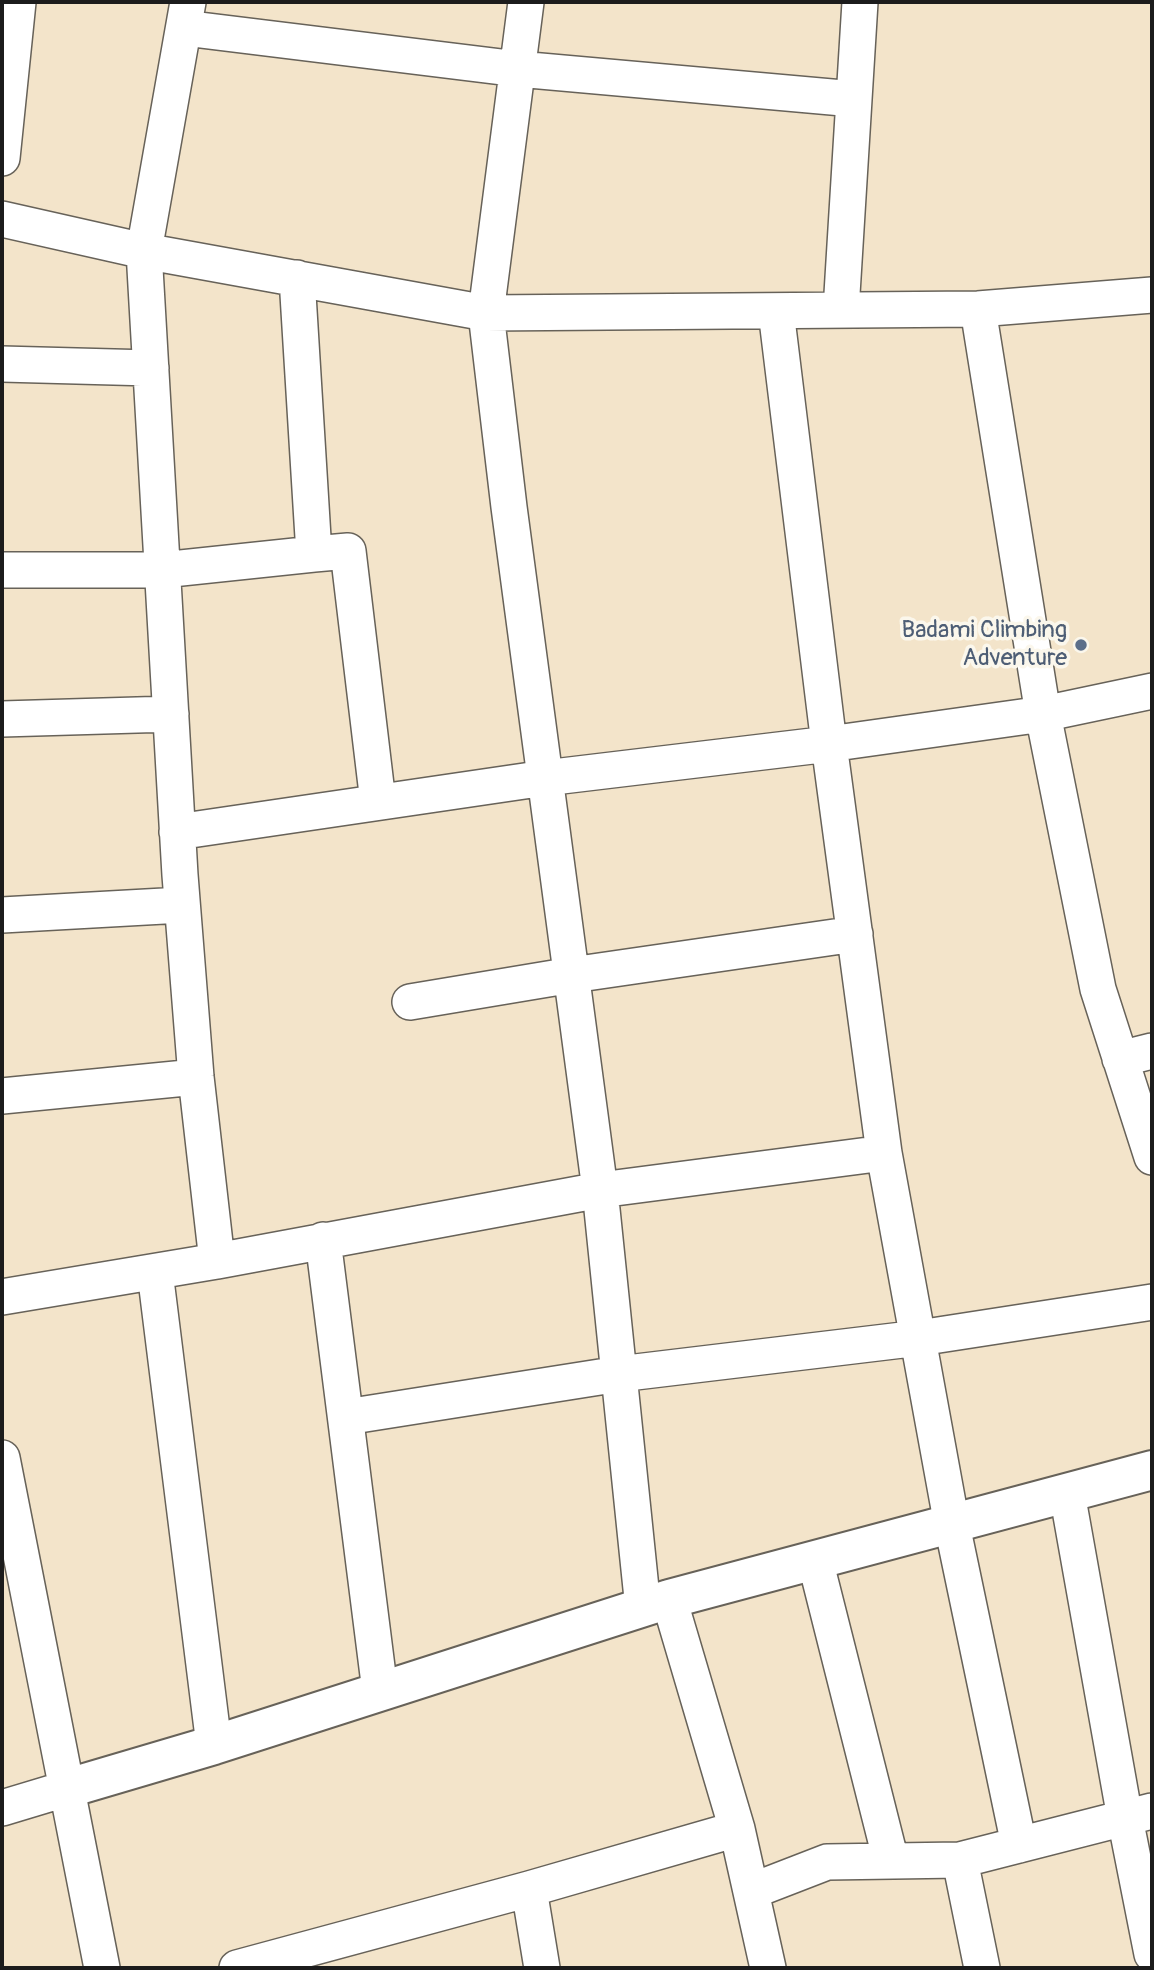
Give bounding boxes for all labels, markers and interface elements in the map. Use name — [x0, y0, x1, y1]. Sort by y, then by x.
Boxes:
place label: Badami Climbing Adventure — [902, 617, 1067, 673]
marker: Badami Climbing Adventure — [1073, 637, 1089, 653]

